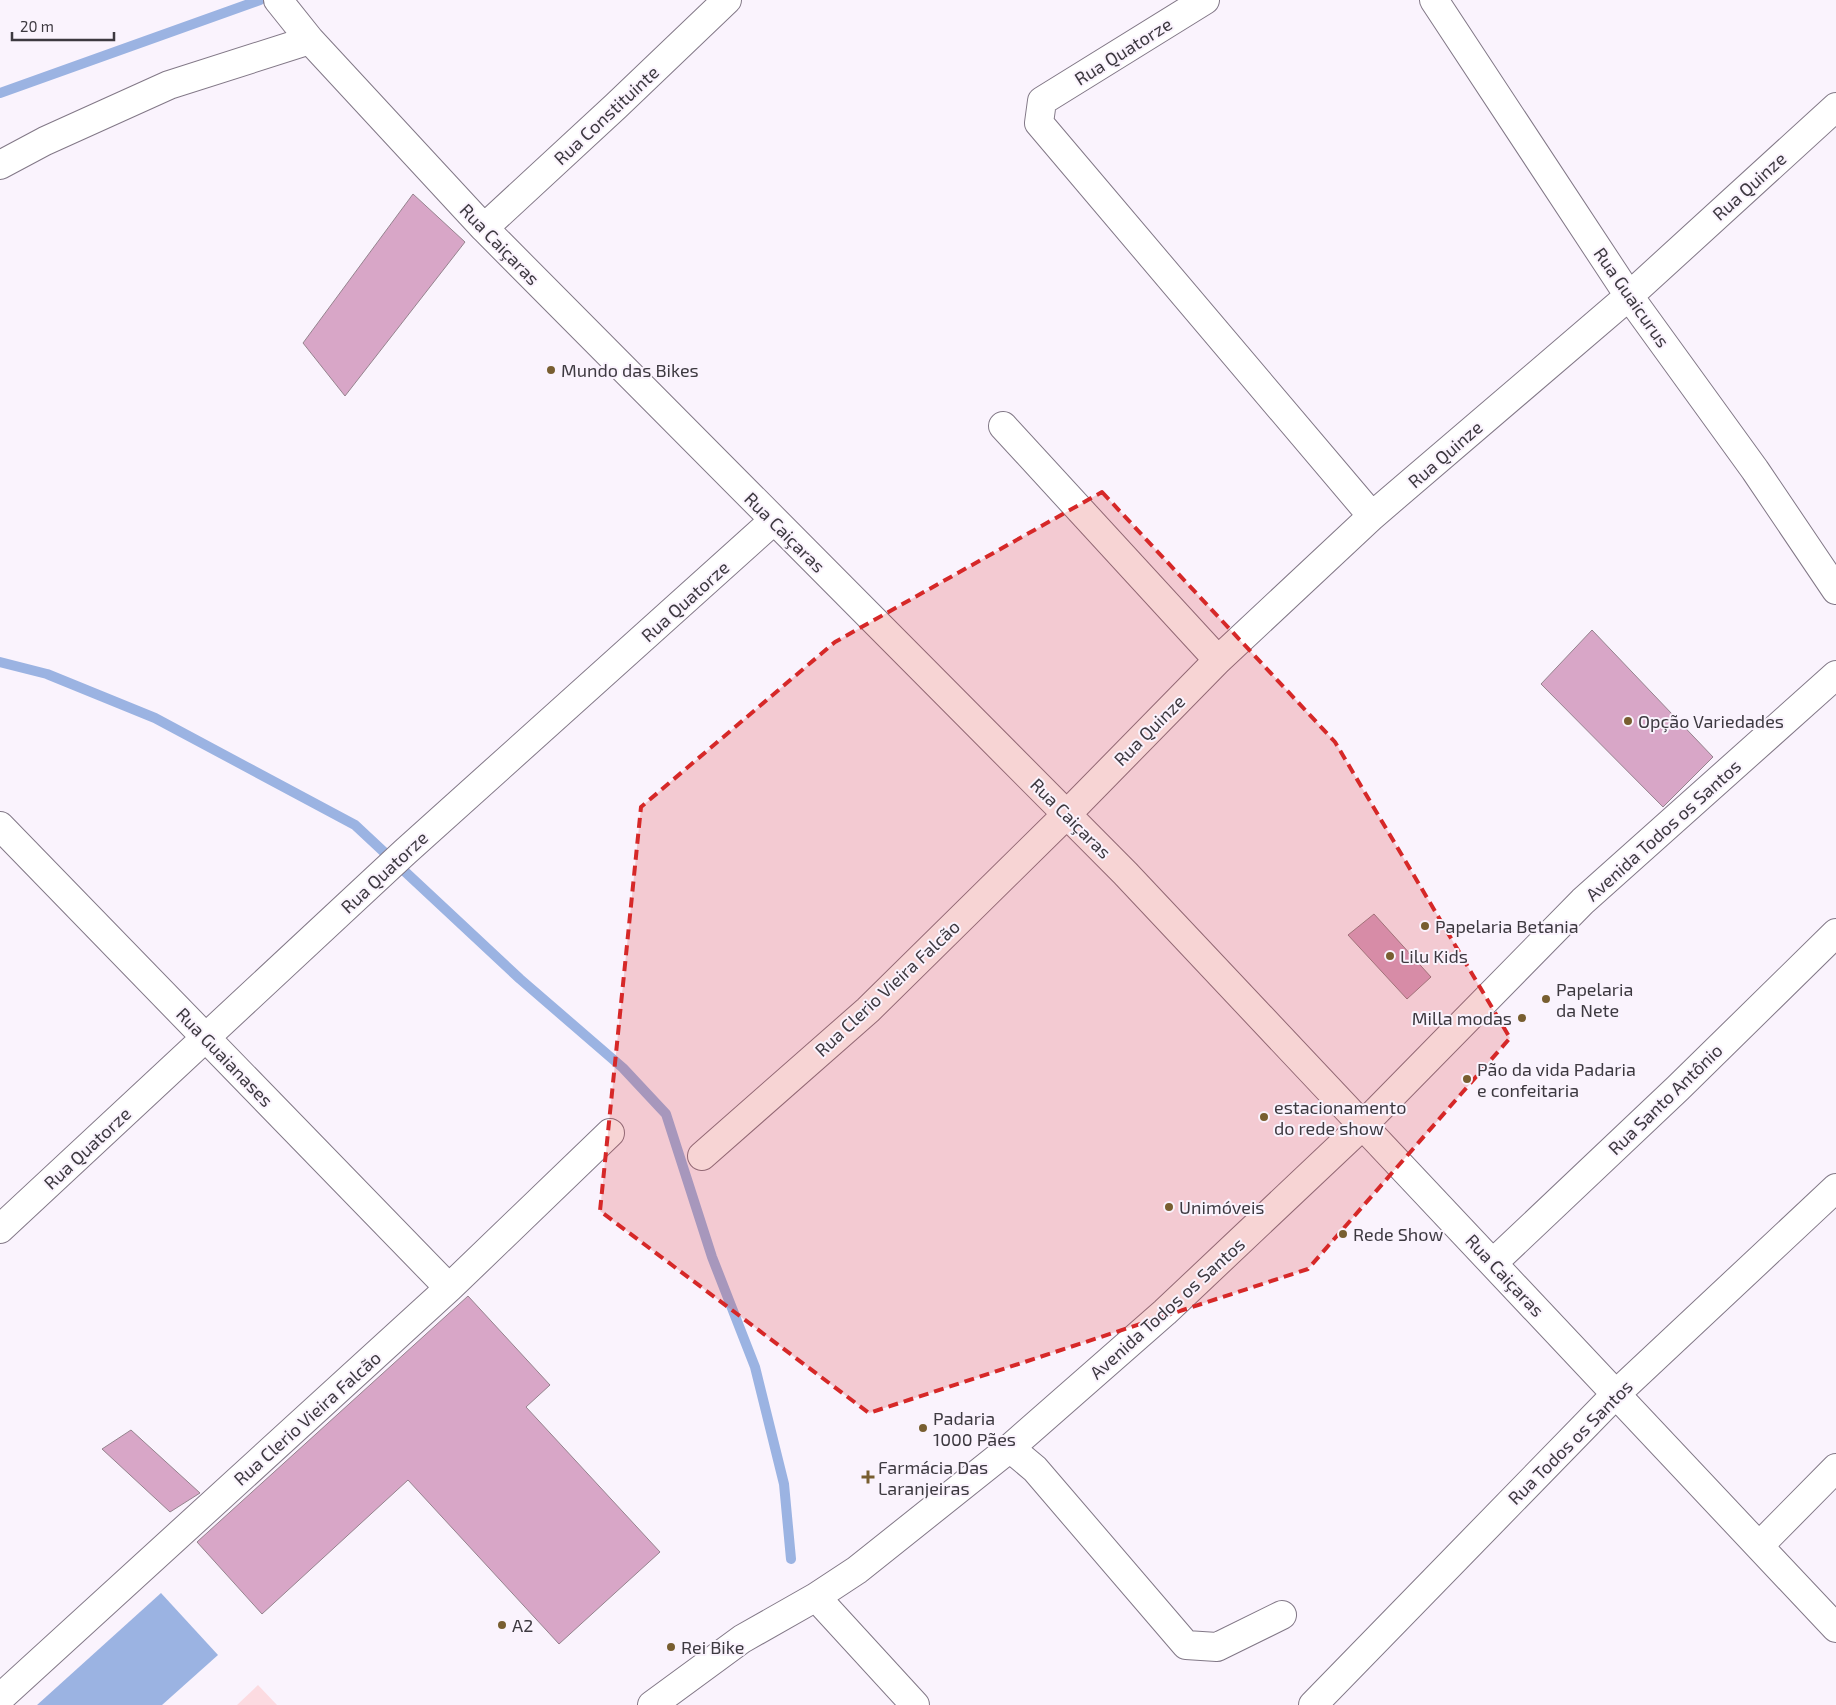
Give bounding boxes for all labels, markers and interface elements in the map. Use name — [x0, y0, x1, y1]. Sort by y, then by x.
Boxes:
scale bar — [12, 10, 115, 42]
street label: Rua Quatorze — [1070, 12, 1176, 90]
text: 20 m — [20, 17, 54, 35]
street label: Rua Constituinte — [549, 61, 663, 169]
street label: Rua Quinze — [1708, 147, 1790, 225]
street label: Rua Caiçaras — [455, 199, 544, 290]
street label: Rua Guaicurus — [1589, 243, 1675, 351]
place label: Mundo das Bikes — [561, 359, 699, 381]
marker: Mundo das Bikes — [545, 364, 557, 376]
street label: Rua Quinze — [1403, 416, 1487, 492]
street label: Rua Caiçaras — [739, 487, 830, 578]
street label: Rua Quatorze — [637, 556, 733, 646]
street label: Rua Quinze — [1109, 690, 1189, 770]
place label: Opção Variedades — [1638, 710, 1784, 733]
marker: Opção Variedades — [1622, 715, 1634, 727]
street label: Avenida Todos os Santos — [1581, 755, 1745, 905]
street label: Rua Caiçaras — [1025, 773, 1116, 864]
street label: Rua Quatorze — [336, 826, 432, 918]
street label: Rua Clerio Vieira Falcão — [810, 915, 964, 1061]
place label: Papelaria Betania — [1435, 915, 1579, 937]
marker: Papelaria Betania — [1419, 920, 1431, 932]
place label: Lilu Kids — [1400, 945, 1468, 967]
marker: Lilu Kids — [1384, 950, 1396, 962]
place label: Papelaria da Nete — [1556, 978, 1633, 1021]
marker: Papelaria da Nete — [1540, 993, 1552, 1005]
street label: Rua Guaianases — [172, 1003, 278, 1111]
place label: Milla modas — [1412, 1007, 1512, 1029]
marker: Milla modas — [1516, 1012, 1528, 1024]
street label: Rua Santo Antônio — [1603, 1039, 1727, 1159]
place label: Pão da vida Padaria e confeitaria — [1477, 1058, 1636, 1101]
marker: Pão da vida Padaria e confeitaria — [1461, 1073, 1473, 1085]
place label: estacionamento do rede show — [1274, 1096, 1406, 1139]
street label: Rua Quatorze — [39, 1102, 135, 1194]
marker: estacionamento do rede show — [1258, 1111, 1270, 1123]
place label: Unimóveis — [1179, 1196, 1265, 1218]
marker: Unimóveis — [1163, 1201, 1175, 1213]
place label: Rede Show — [1353, 1223, 1443, 1245]
marker: Rede Show — [1337, 1228, 1349, 1240]
street label: Rua Caiçaras — [1460, 1229, 1549, 1322]
street label: Avenida Todos os Santos — [1085, 1233, 1249, 1383]
street label: Rua Clerio Vieira Falcão — [229, 1346, 385, 1490]
street label: Rua Todos os Santos — [1503, 1375, 1637, 1509]
place label: Padaria 1000 Pães — [933, 1407, 1016, 1450]
marker: Padaria 1000 Pães — [917, 1422, 929, 1434]
place label: Farmácia Das Laranjeiras — [878, 1456, 988, 1499]
marker: Farmácia Das Laranjeiras — [862, 1471, 874, 1483]
place label: A2 — [512, 1614, 533, 1636]
marker: A2 — [496, 1619, 508, 1631]
place label: Rei Bike — [681, 1636, 744, 1658]
marker: Rei Bike — [665, 1641, 677, 1653]

